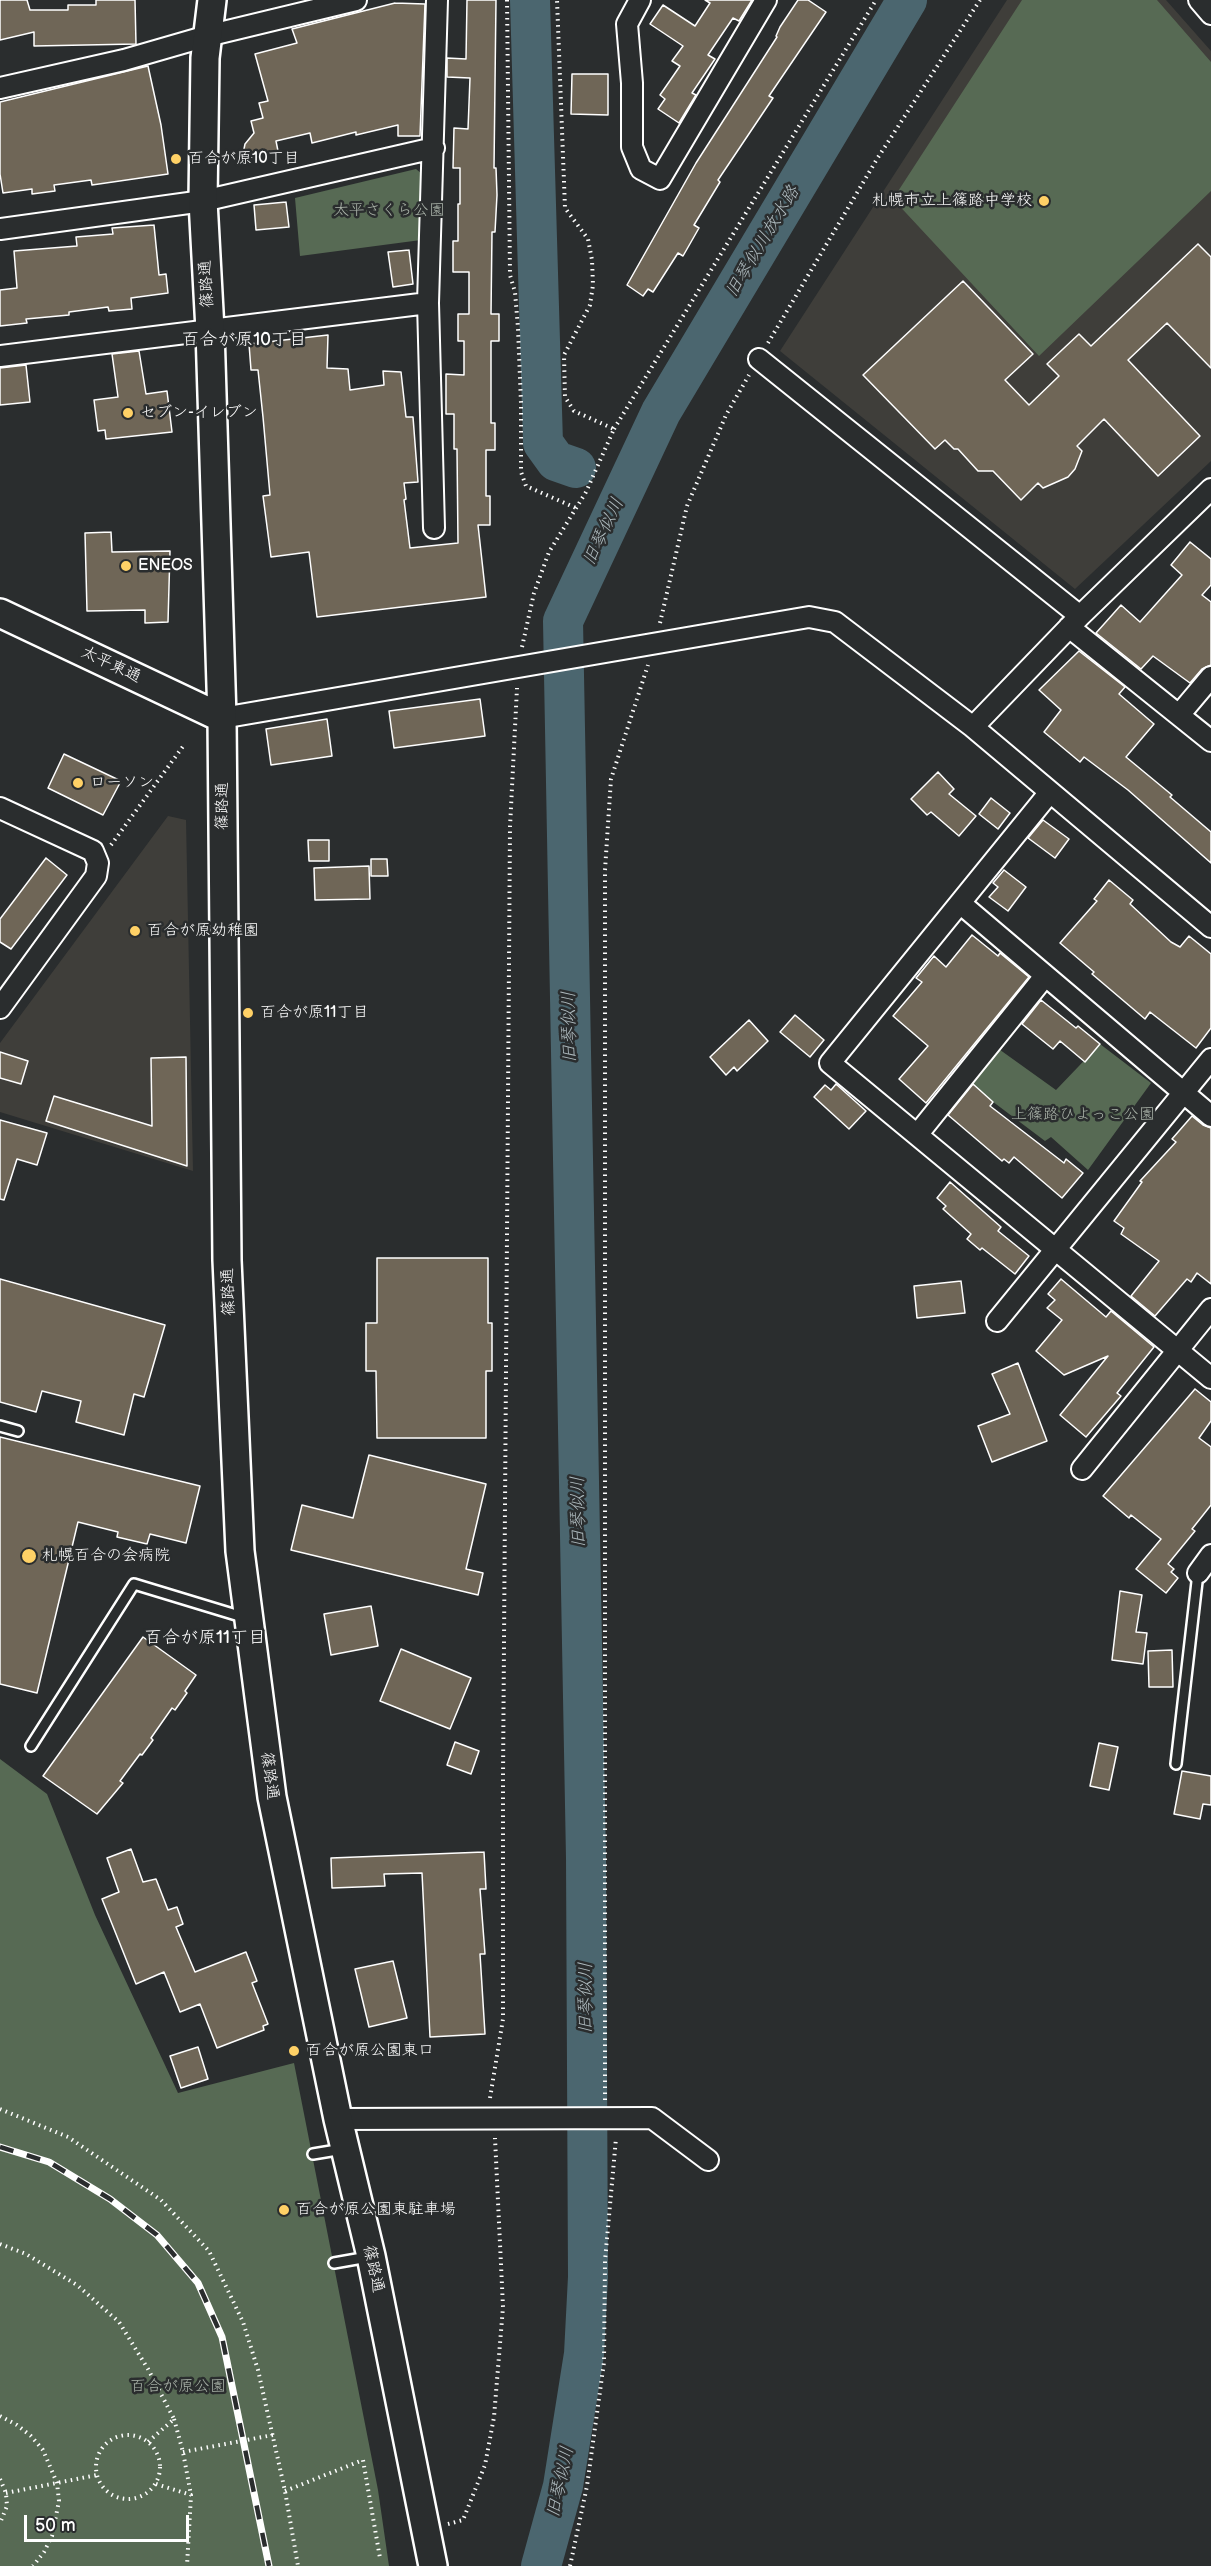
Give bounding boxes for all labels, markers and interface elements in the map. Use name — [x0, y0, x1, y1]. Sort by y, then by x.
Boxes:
place label: 百合が原10丁目 — [188, 149, 300, 169]
marker: 百合が原10丁目 — [169, 152, 183, 166]
water label: 旧琴似川放水路 — [721, 182, 805, 302]
place label: 札幌市立上篠路中学校 — [872, 191, 1032, 211]
marker: 札幌市立上篠路中学校 — [1037, 194, 1051, 208]
park label: 太平さくら公園 — [333, 201, 445, 221]
street label: 篠路通 — [196, 260, 218, 308]
district label: 百合が原10丁目 — [181, 329, 307, 351]
place label: セブン-イレブン — [140, 403, 258, 423]
marker: セブン-イレブン — [121, 406, 135, 420]
water label: 旧琴似川 — [579, 495, 629, 569]
place label: ENEOS — [138, 556, 193, 576]
marker: ENEOS — [119, 559, 133, 573]
street label: 太平東通 — [78, 643, 144, 687]
place label: ローソン — [90, 773, 154, 793]
marker: ローソン — [71, 776, 85, 790]
street label: 篠路通 — [213, 782, 233, 830]
place label: 百合が原幼稚園 — [147, 921, 259, 941]
marker: 百合が原幼稚園 — [128, 924, 142, 938]
water label: 旧琴似川 — [559, 991, 581, 1063]
place label: 百合が原11丁目 — [260, 1003, 368, 1023]
marker: 百合が原11丁目 — [241, 1006, 255, 1020]
park label: 上篠路ひよっこ公園 — [1011, 1105, 1155, 1125]
street label: 篠路通 — [219, 1268, 239, 1316]
water label: 旧琴似川 — [568, 1476, 590, 1548]
place label: 札幌百合の会病院 — [42, 1546, 170, 1566]
marker: 札幌百合の会病院 — [20, 1547, 38, 1565]
district label: 百合が原11丁目 — [144, 1627, 266, 1649]
street label: 篠路通 — [256, 1751, 282, 1801]
water label: 旧琴似川 — [575, 1962, 597, 2034]
place label: 百合が原公園東口 — [306, 2041, 434, 2061]
marker: 百合が原公園東口 — [287, 2044, 301, 2058]
place label: 百合が原公園東駐車場 — [296, 2200, 456, 2220]
marker: 百合が原公園東駐車場 — [277, 2203, 291, 2217]
street label: 篠路通 — [359, 2244, 387, 2294]
park label: 百合が原公園 — [130, 2377, 226, 2397]
water label: 旧琴似川 — [543, 2445, 579, 2519]
scale bar — [27, 2503, 192, 2541]
text: 50 m — [35, 2515, 76, 2536]

